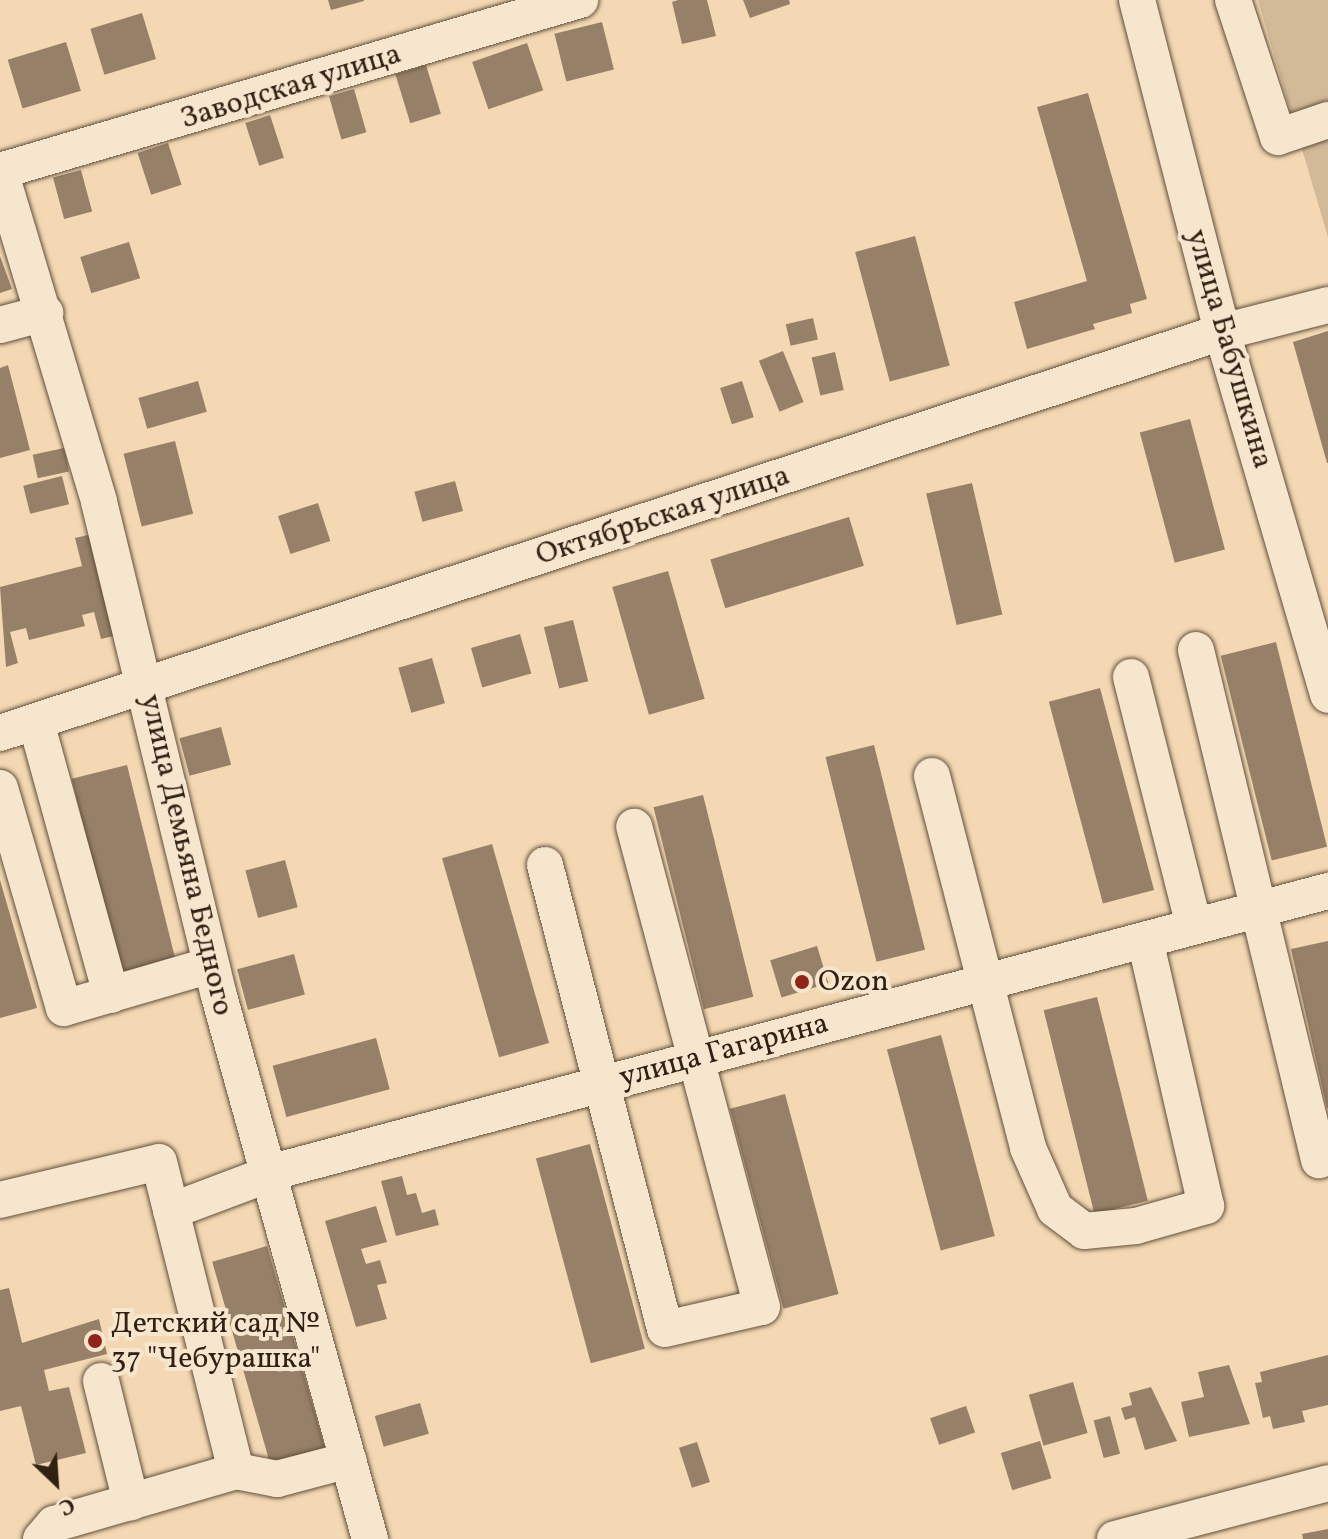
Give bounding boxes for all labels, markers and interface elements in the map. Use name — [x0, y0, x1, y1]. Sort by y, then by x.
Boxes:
street label: Заводская улица — [176, 36, 406, 138]
street label: улица Бабушкина — [1178, 225, 1280, 473]
street label: Октябрьская улица — [531, 458, 795, 574]
street label: улица Демьяна Бедного — [131, 691, 241, 1019]
place label: Ozon — [818, 964, 889, 1000]
marker: Ozon — [793, 973, 811, 991]
street label: улица Гагарина — [615, 1006, 833, 1096]
place label: Детский сад № 37 "Чебурашка" — [111, 1306, 320, 1376]
marker: Детский сад № 37 "Чебурашка" — [86, 1332, 104, 1350]
north arrow — [16, 1443, 96, 1523]
text: С — [53, 1488, 79, 1522]

